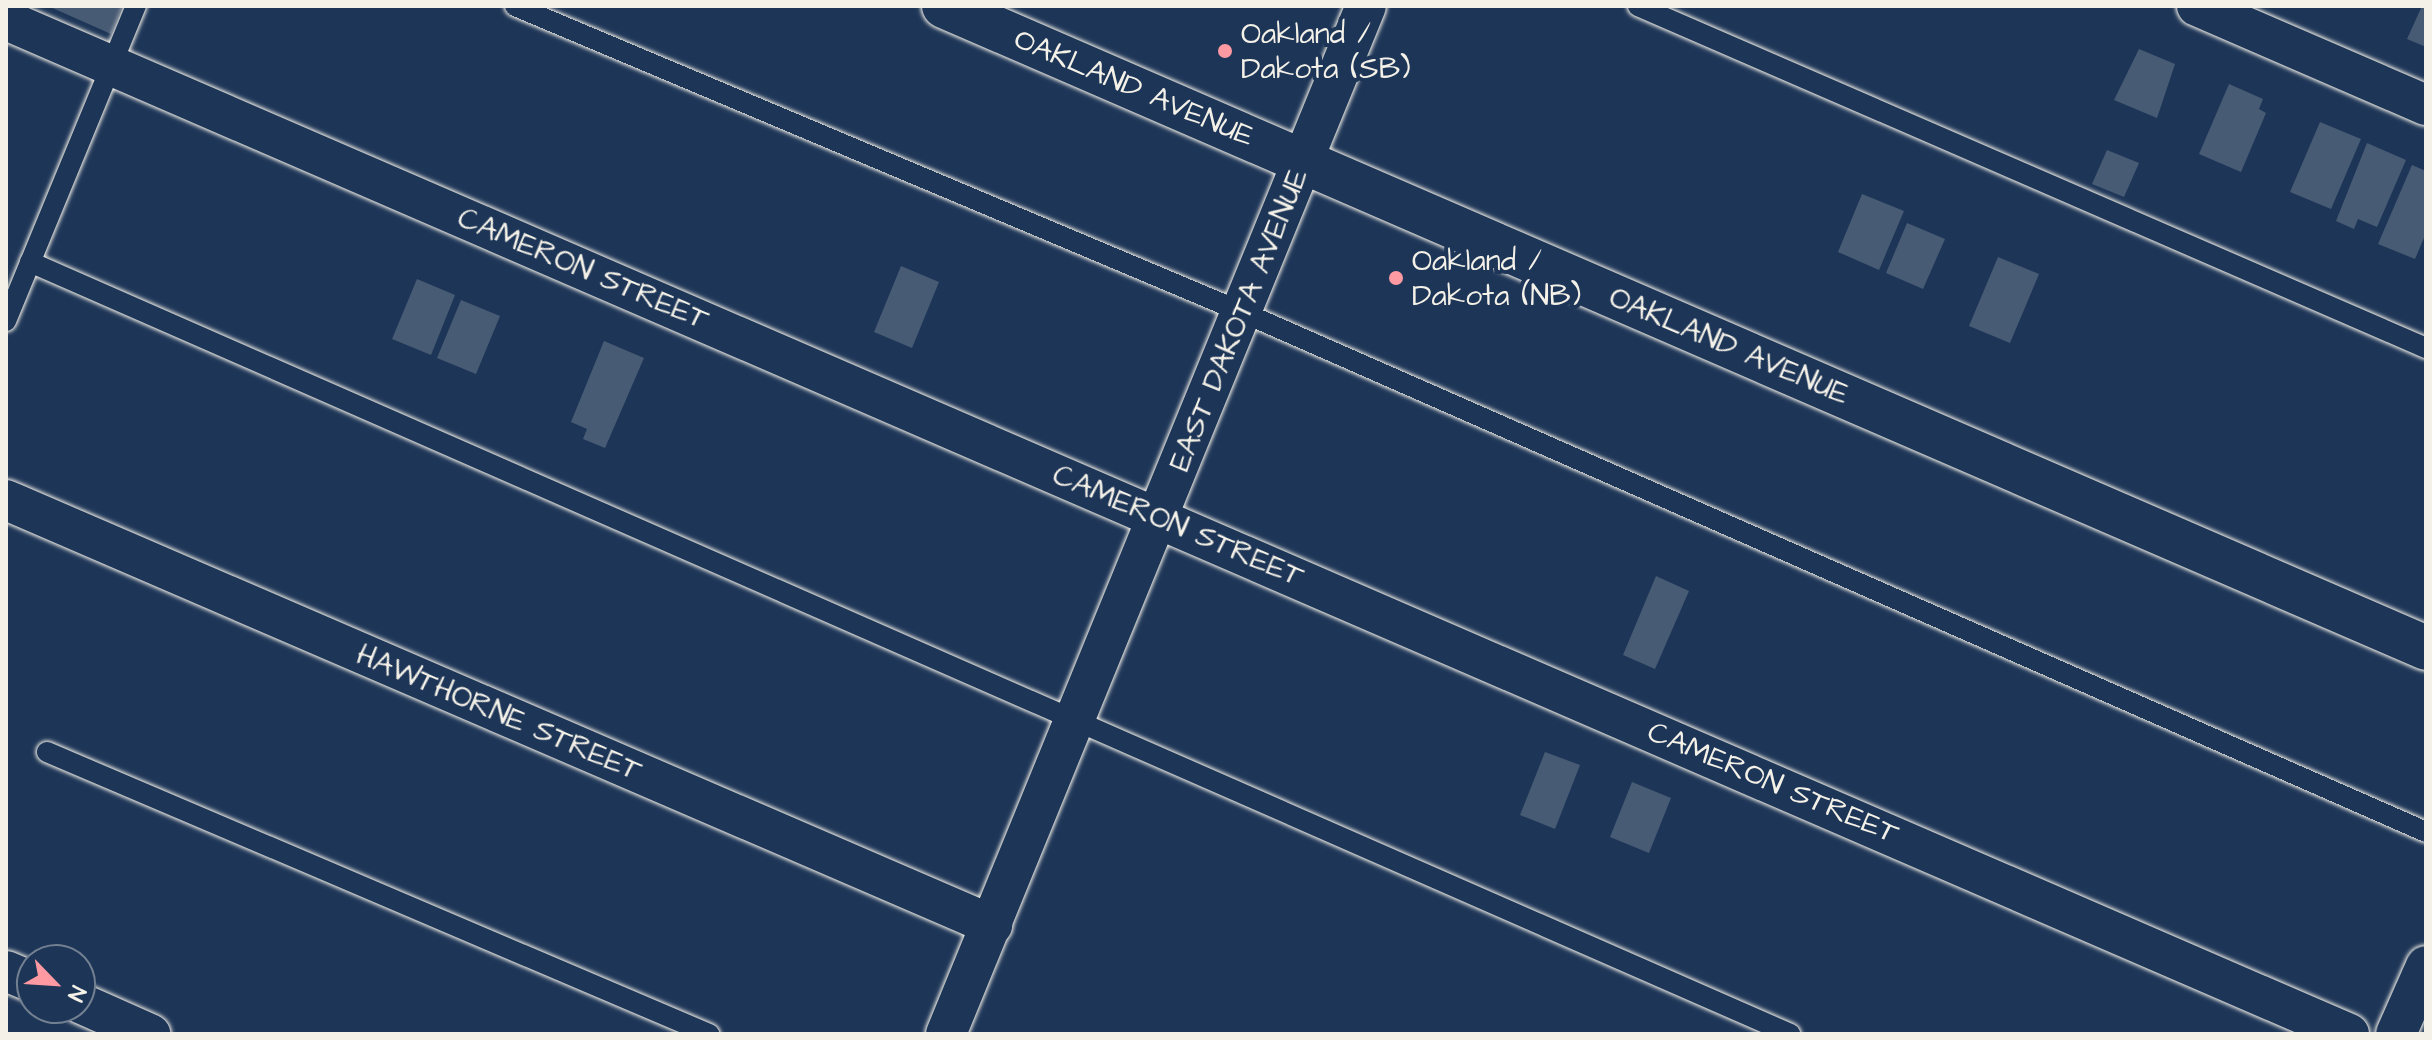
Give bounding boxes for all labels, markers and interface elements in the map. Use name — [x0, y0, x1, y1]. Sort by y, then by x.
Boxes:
place label: Oakland / Dakota (SB) — [1241, 16, 1411, 86]
street label: OAKLAND AVENUE — [1009, 21, 1259, 155]
marker: Oakland / Dakota (SB) — [1216, 42, 1234, 60]
street label: EAST DAKOTA AVENUE — [1162, 164, 1316, 476]
street label: CAMERON STREET — [452, 200, 714, 338]
place label: Oakland / Dakota (NB) — [1412, 243, 1581, 314]
marker: Oakland / Dakota (NB) — [1387, 269, 1405, 287]
street label: OAKLAND AVENUE — [1604, 279, 1854, 413]
street label: CAMERON STREET — [1047, 457, 1309, 595]
street label: HAWTHORNE STREET — [351, 637, 647, 789]
street label: CAMERON STREET — [1642, 714, 1904, 852]
north arrow — [16, 944, 96, 1024]
text: N — [59, 981, 93, 1006]

